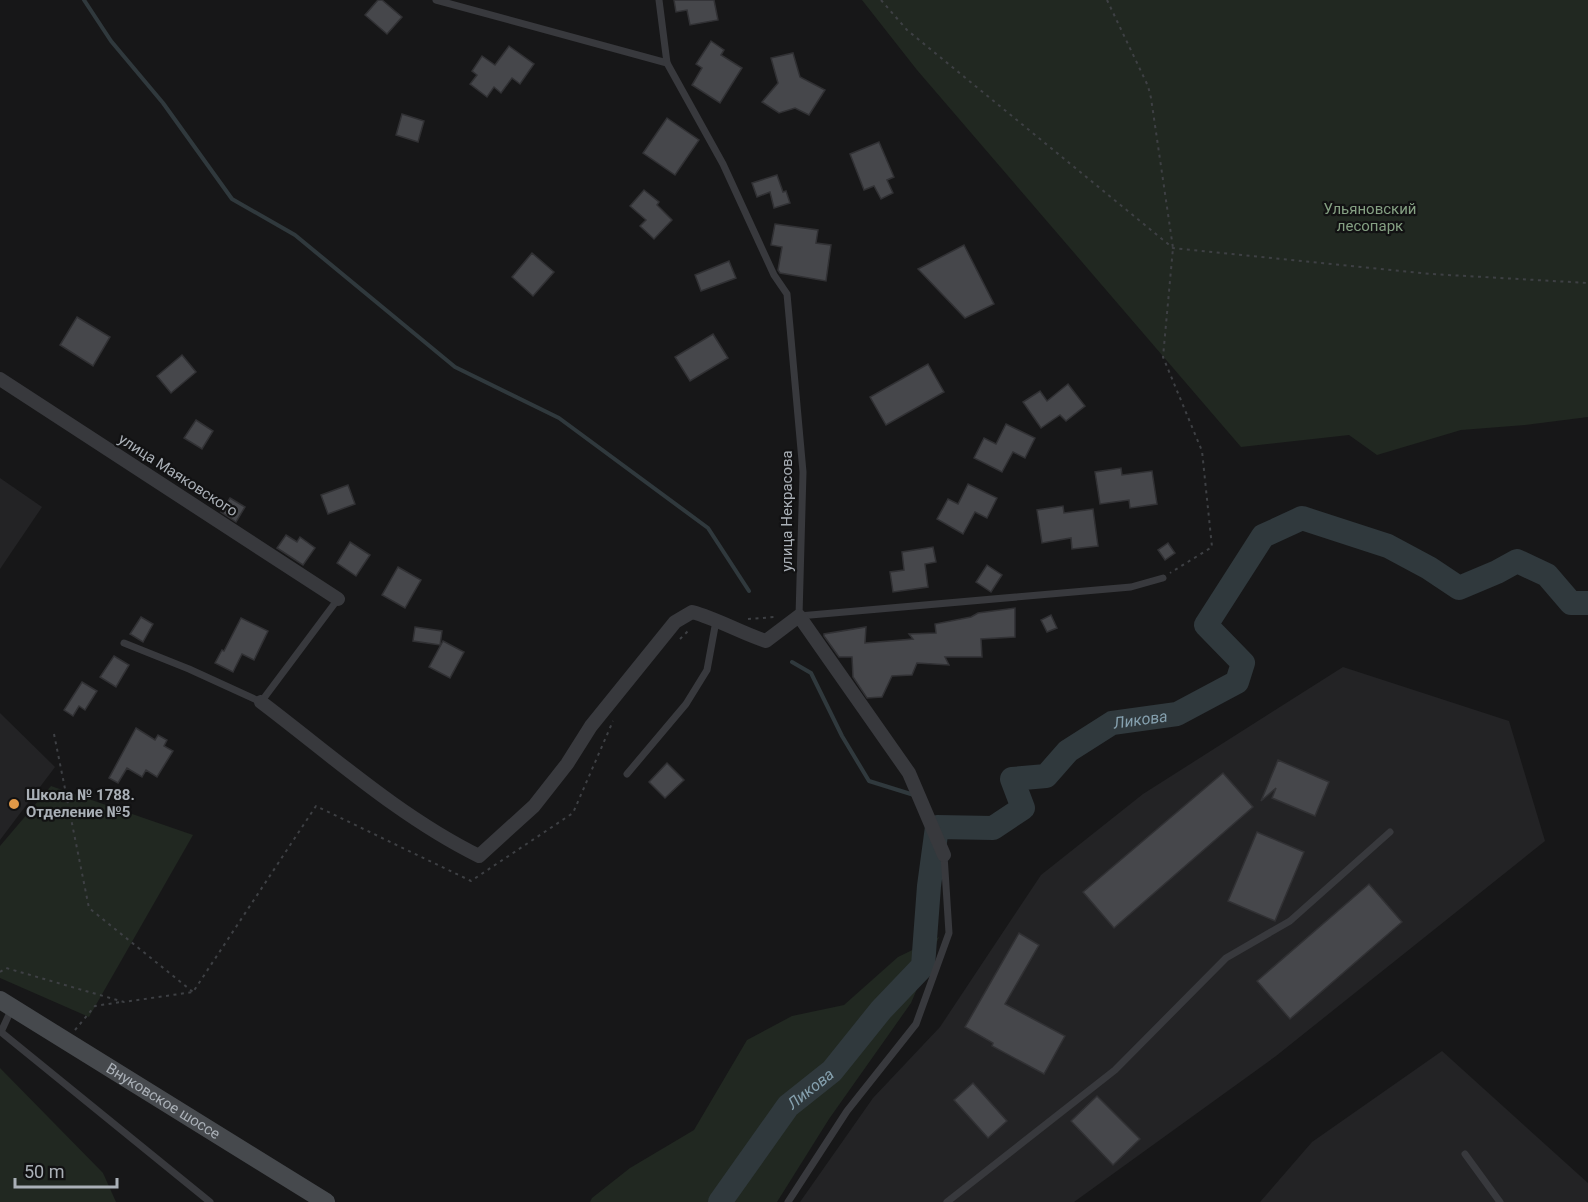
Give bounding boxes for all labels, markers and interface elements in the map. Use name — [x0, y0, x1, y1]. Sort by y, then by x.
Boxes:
park label: Ульяновский лесопарк — [1323, 200, 1417, 235]
street label: улица Маяковского — [115, 430, 241, 520]
street label: улица Некрасова — [778, 450, 796, 572]
water label: Ликова — [1111, 706, 1169, 733]
place label: Школа № 1788. Отделение №5 — [26, 786, 135, 821]
marker: Школа № 1788. Отделение №5 — [7, 797, 21, 811]
street label: Внуковское шоссе — [103, 1059, 224, 1143]
water label: Ликова — [783, 1064, 838, 1114]
scale bar — [15, 1151, 117, 1189]
text: 50 m — [24, 1161, 64, 1182]

